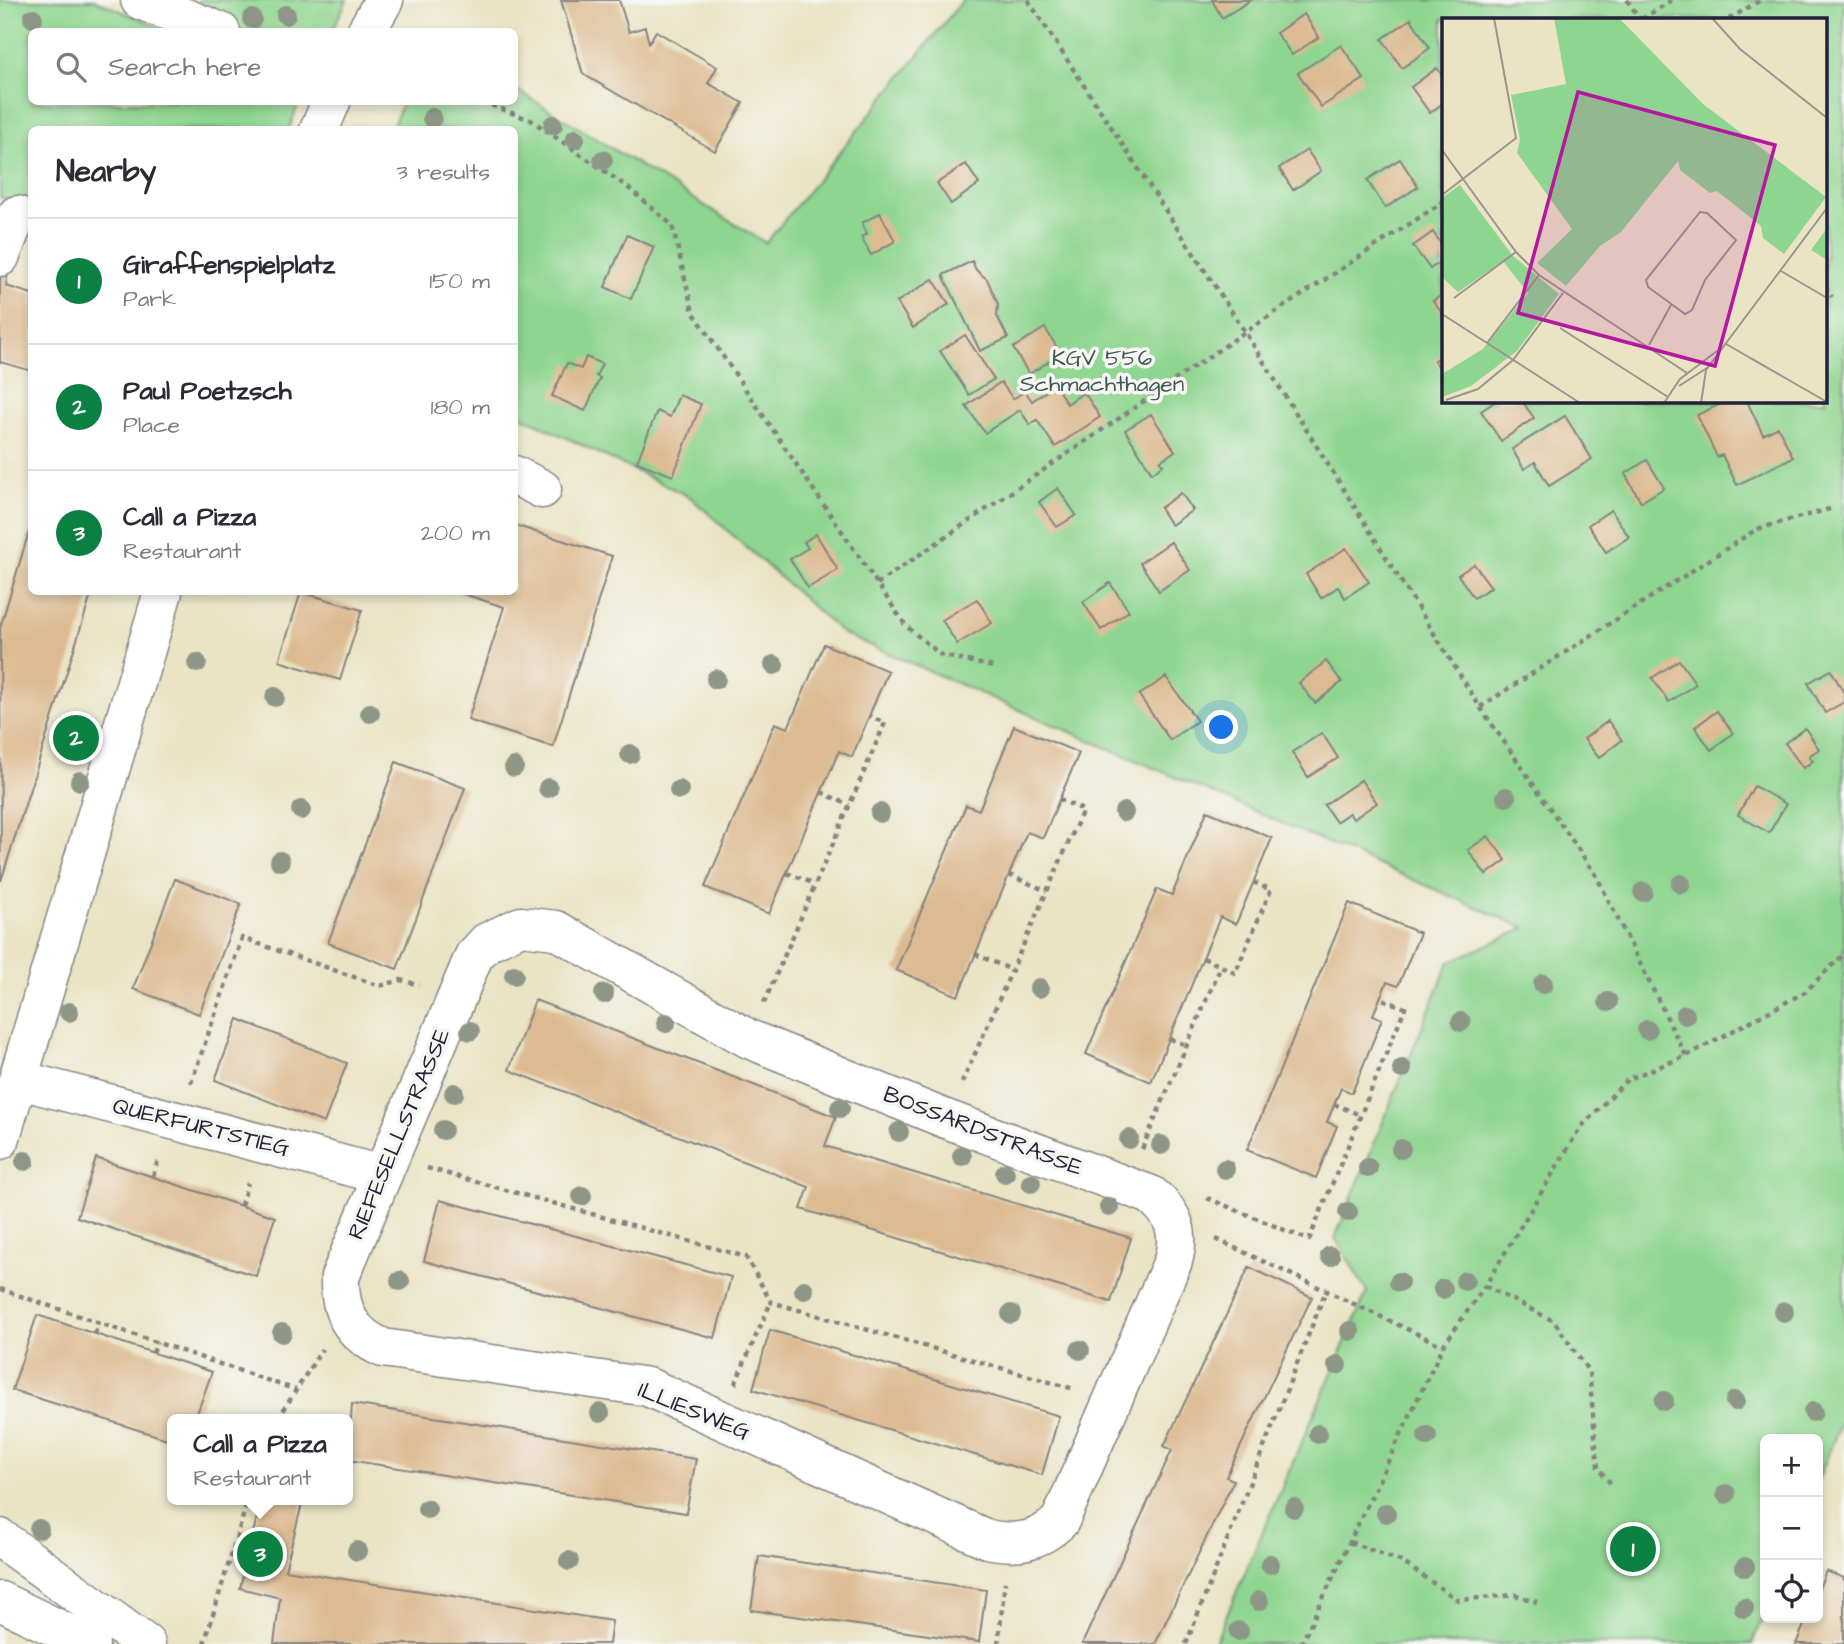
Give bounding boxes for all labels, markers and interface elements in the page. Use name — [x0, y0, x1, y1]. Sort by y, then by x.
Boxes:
inset map — [1442, 18, 1826, 402]
search box — [28, 28, 518, 105]
icon: search — [52, 48, 90, 86]
text: Search here — [108, 49, 261, 85]
text: Nearby — [56, 151, 156, 193]
text: 3 results — [396, 156, 490, 188]
text: Giraffenspielplatz — [123, 247, 335, 283]
text: 1 — [78, 265, 80, 297]
text: 150 m — [429, 265, 490, 297]
text: Park — [123, 283, 176, 315]
park label: KGV 556 Schmachthagen — [1020, 342, 1184, 401]
text: Paul Poetzsch — [123, 373, 292, 409]
text: 2 — [72, 391, 86, 423]
text: 180 m — [431, 391, 490, 423]
text: Place — [123, 409, 180, 441]
text: Call a Pizza — [123, 499, 256, 535]
text: 3 — [73, 517, 85, 549]
text: 200 m — [421, 517, 490, 549]
text: Restaurant — [123, 535, 241, 567]
your location — [1204, 710, 1238, 744]
pin: 2 — [53, 712, 99, 764]
street label: RIEFESELLSTRASSE — [340, 1023, 458, 1245]
street label: BOSSARDSTRASSE — [879, 1078, 1087, 1184]
street label: QUERFURTSTIEG — [109, 1090, 293, 1164]
street label: ILLIESWEG — [633, 1374, 755, 1448]
popup — [167, 1414, 353, 1505]
text: Call a Pizza — [193, 1426, 327, 1462]
map controls — [1760, 1434, 1823, 1623]
button: + — [1760, 1434, 1823, 1497]
text: Restaurant — [193, 1462, 312, 1494]
button: − — [1760, 1497, 1823, 1560]
pin: 1 — [1610, 1523, 1656, 1575]
pin: 3 — [237, 1528, 283, 1580]
button: locate — [1760, 1560, 1823, 1623]

